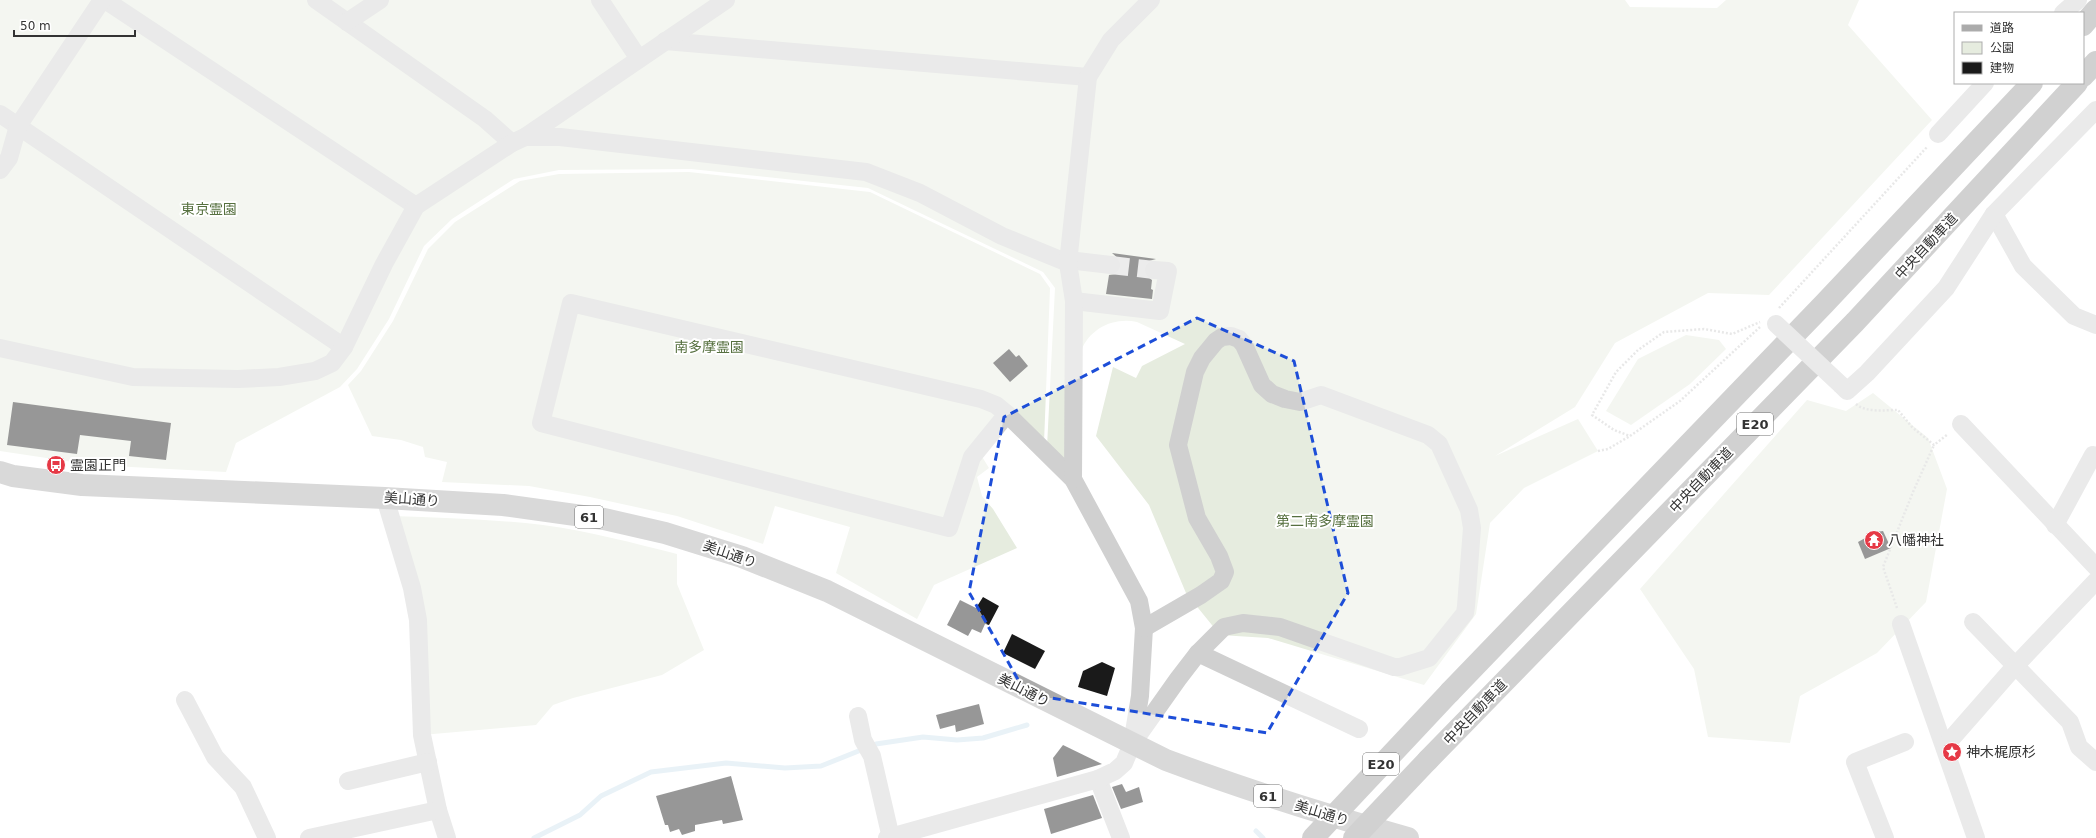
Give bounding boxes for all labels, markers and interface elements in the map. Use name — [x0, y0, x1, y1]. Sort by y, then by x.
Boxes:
scale bar — [14, 12, 135, 38]
legend — [1954, 12, 2084, 84]
text: 50 m — [20, 19, 51, 33]
text: 道路 — [1990, 21, 2014, 35]
text: 公園 — [1990, 41, 2014, 55]
text: 建物 — [1990, 61, 2014, 75]
park label: 東京霊園 — [181, 201, 237, 217]
street label: 中央自動車道 — [1892, 210, 1960, 282]
park label: 南多摩霊園 — [674, 339, 744, 355]
road number: E20 — [1737, 413, 1773, 435]
street label: 中央自動車道 — [1666, 444, 1736, 516]
bus stop icon: 霊園正門 — [45, 454, 67, 476]
place label: 霊園正門 — [70, 457, 126, 473]
street label: 美山通り — [384, 489, 440, 509]
road number: 61 — [575, 506, 603, 528]
park label: 第二南多摩霊園 — [1276, 513, 1374, 529]
temple icon: 八幡神社 — [1863, 529, 1885, 551]
place label: 八幡神社 — [1888, 532, 1944, 548]
street label: 美山通り — [701, 537, 759, 571]
street label: 美山通り — [995, 670, 1053, 710]
street label: 中央自動車道 — [1440, 676, 1510, 748]
place icon: 神木梶原杉 — [1941, 741, 1963, 763]
place label: 神木梶原杉 — [1966, 744, 2036, 760]
road number: E20 — [1363, 753, 1399, 775]
road number: 61 — [1254, 785, 1282, 807]
street label: 美山通り — [1293, 797, 1351, 829]

